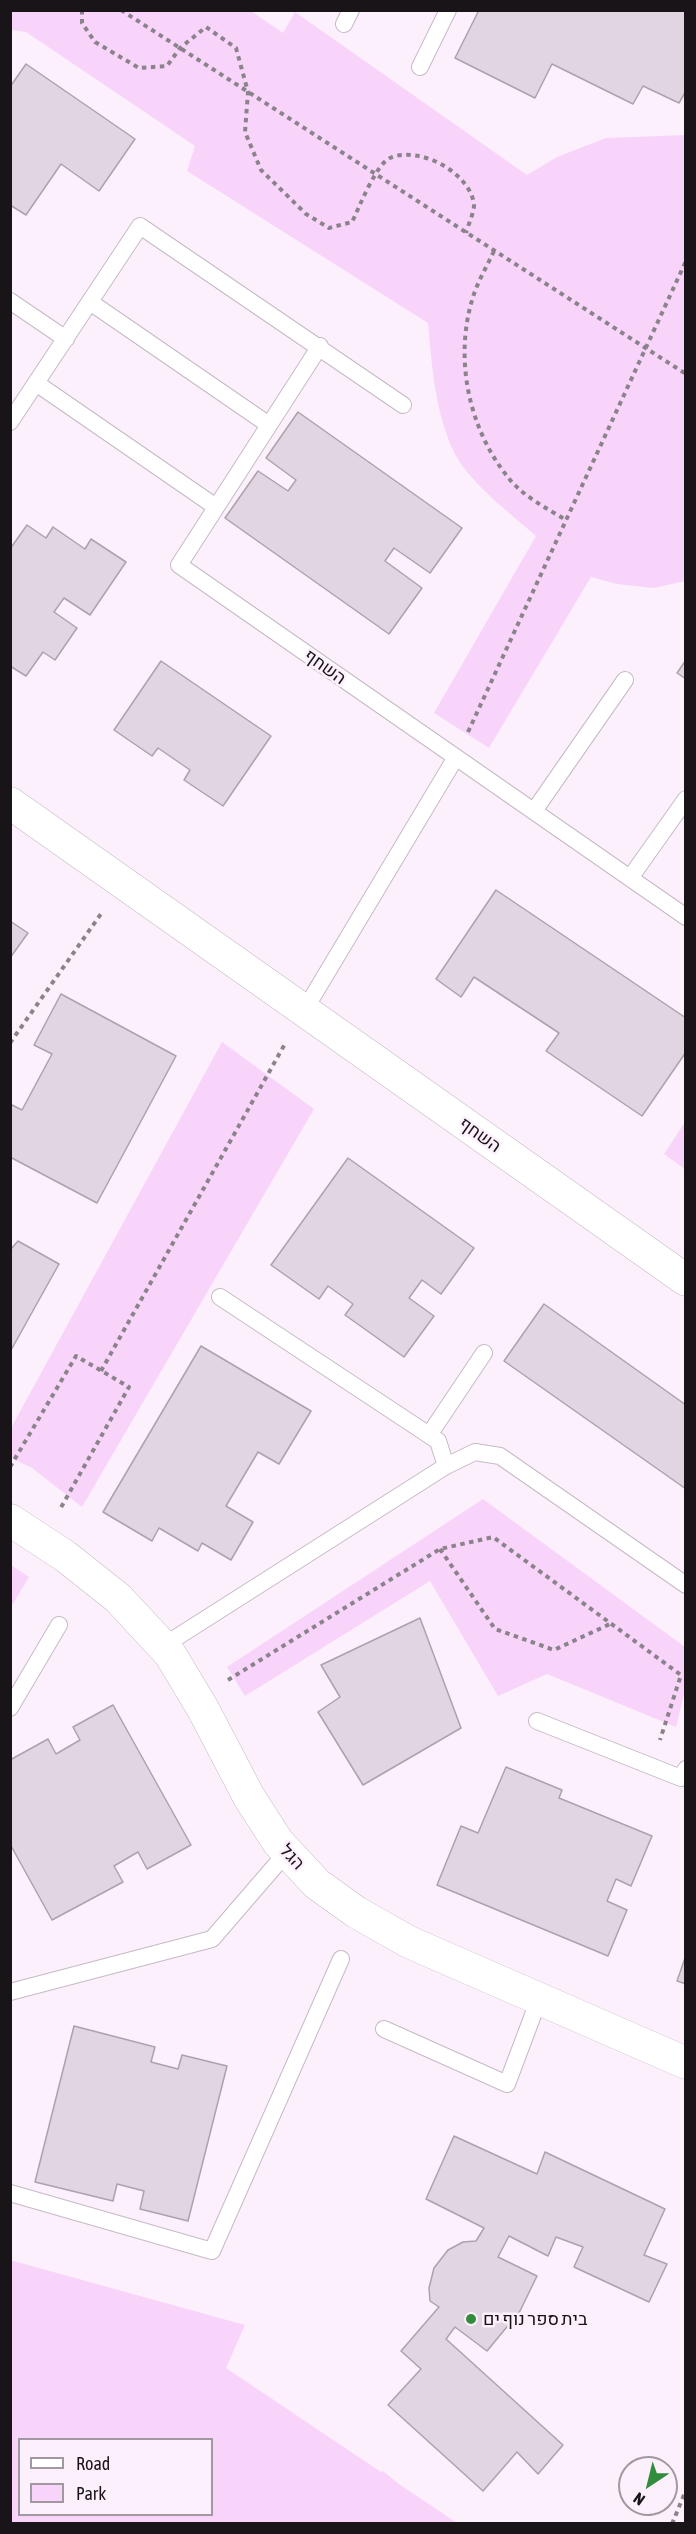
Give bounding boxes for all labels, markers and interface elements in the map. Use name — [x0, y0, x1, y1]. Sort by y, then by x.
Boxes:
street label: השחף — [300, 645, 350, 689]
street label: השחף — [455, 1113, 505, 1157]
street label: הגל — [275, 1840, 309, 1874]
place label: בית ספר נוף ים — [483, 2308, 588, 2330]
marker: בית ספר נוף ים — [464, 2312, 478, 2326]
legend — [18, 2438, 213, 2516]
text: Road — [76, 2453, 110, 2474]
north arrow — [618, 2456, 678, 2516]
text: Park — [76, 2483, 106, 2504]
text: N — [630, 2489, 648, 2509]

